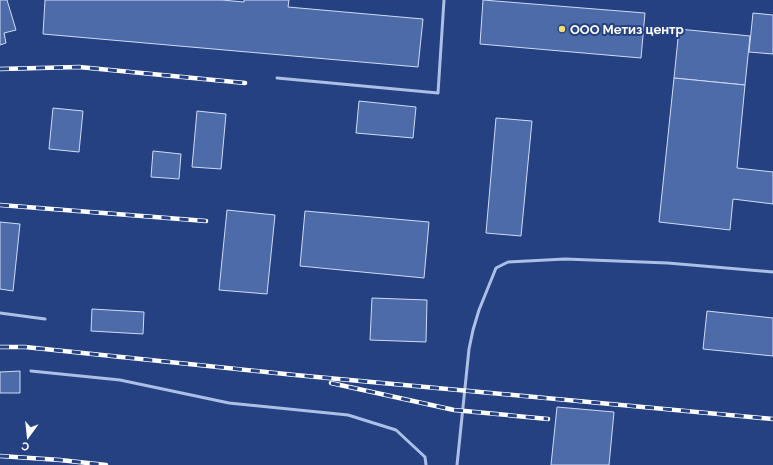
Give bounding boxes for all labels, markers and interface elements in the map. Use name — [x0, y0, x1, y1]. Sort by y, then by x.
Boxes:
place label: ООО Метиз центр — [570, 22, 684, 37]
marker: ООО Метиз центр — [557, 24, 567, 34]
north arrow — [8, 417, 48, 457]
text: С — [20, 439, 31, 453]

